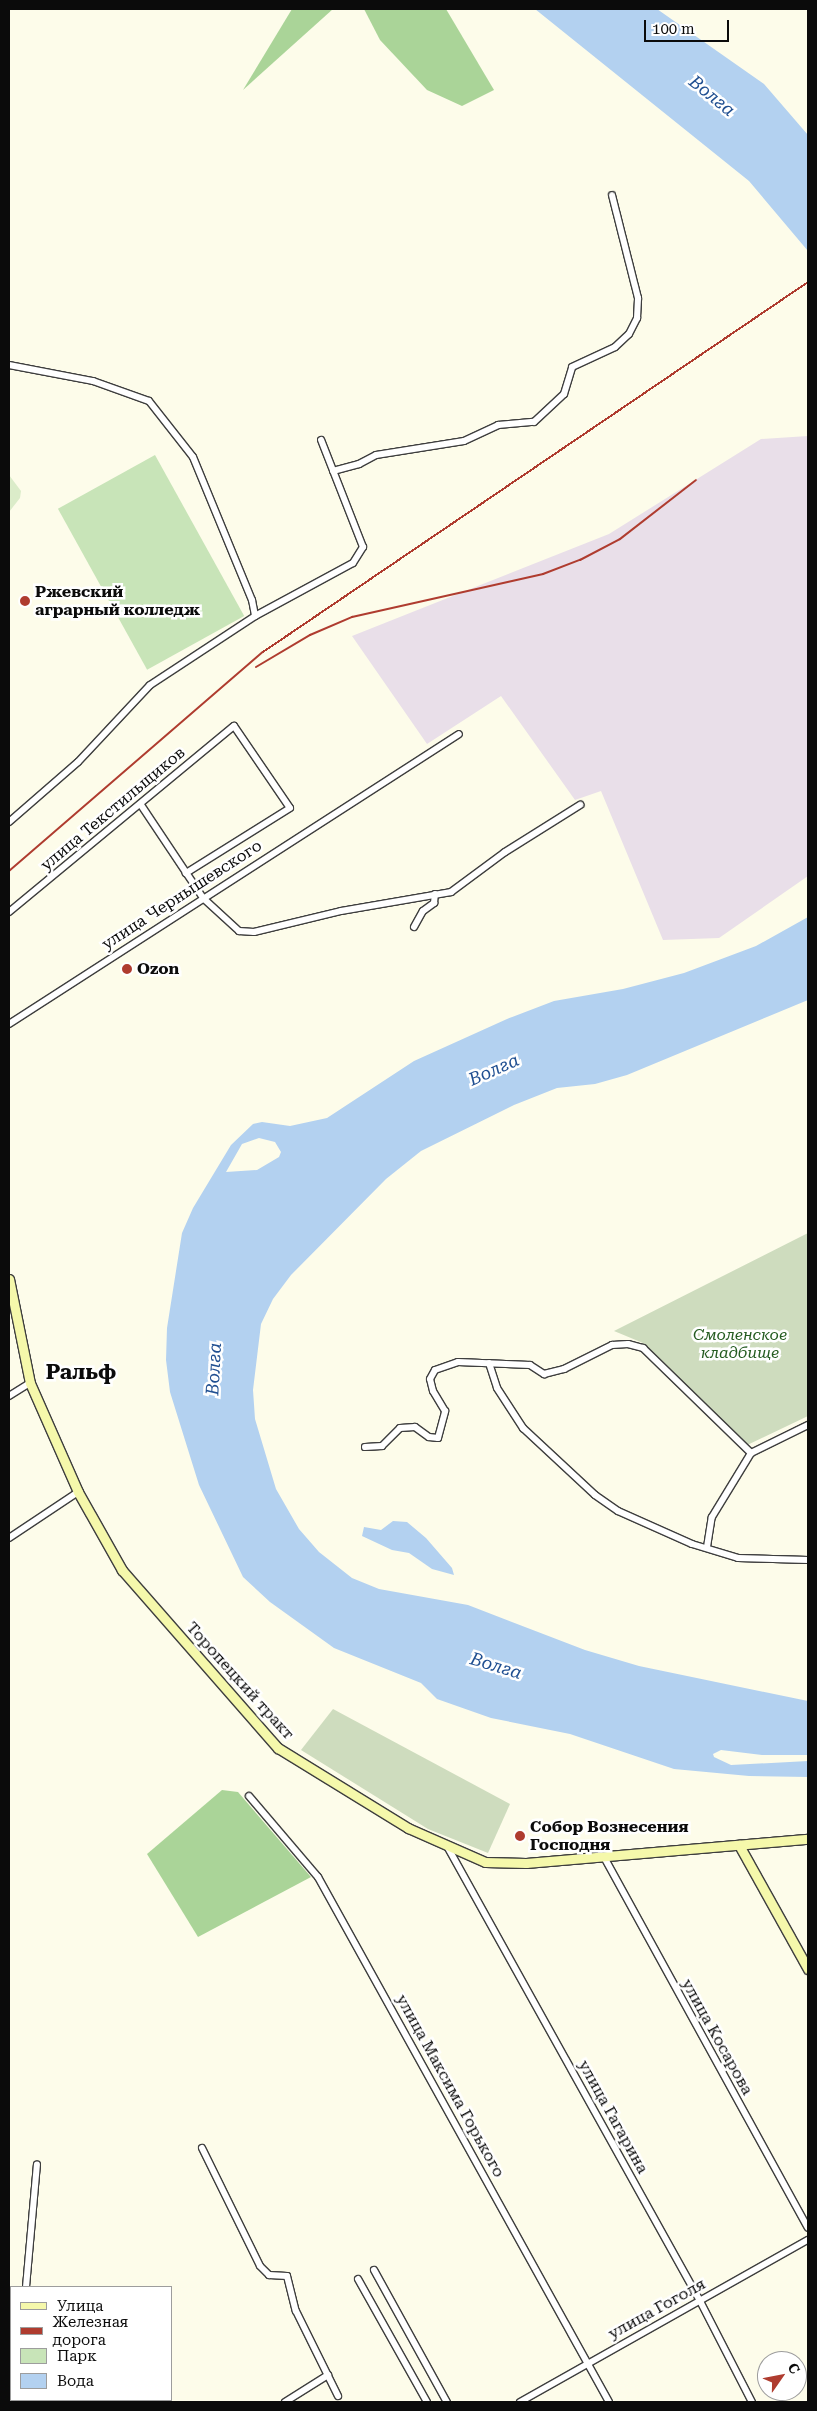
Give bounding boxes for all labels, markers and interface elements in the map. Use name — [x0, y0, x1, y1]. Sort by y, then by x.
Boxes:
scale bar — [647, 10, 732, 42]
text: 100 m — [652, 20, 695, 38]
water label: Волга — [685, 71, 739, 121]
place label: Ржевский аграрный колледж — [35, 582, 200, 620]
marker: Ржевский аграрный колледж — [19, 595, 31, 607]
street label: улица Текстильщиков — [37, 743, 189, 875]
street label: улица Чернышевского — [98, 836, 266, 954]
place label: Ozon — [137, 959, 179, 979]
marker: Ozon — [121, 963, 133, 975]
water label: Волга — [465, 1049, 523, 1091]
park label: Смоленское кладбище — [693, 1325, 787, 1363]
water label: Волга — [202, 1342, 226, 1396]
district label: Ральф — [46, 1359, 116, 1385]
street label: Торопецкий тракт — [182, 1618, 298, 1744]
water label: Волга — [467, 1648, 525, 1684]
place label: Собор Вознесения Господня — [530, 1817, 689, 1855]
marker: Собор Вознесения Господня — [514, 1830, 526, 1842]
street label: улица Косарова — [677, 1976, 757, 2098]
street label: улица Максима Горького — [392, 1991, 508, 2181]
street label: улица Гагарина — [574, 2057, 652, 2177]
street label: улица Гоголя — [605, 2274, 709, 2344]
legend — [10, 2286, 172, 2401]
text: Улица — [57, 2297, 103, 2315]
text: Железная дорога — [53, 2313, 128, 2349]
text: Парк — [57, 2347, 97, 2365]
north arrow — [757, 2351, 807, 2401]
text: С — [784, 2360, 803, 2377]
text: Вода — [57, 2372, 94, 2390]

